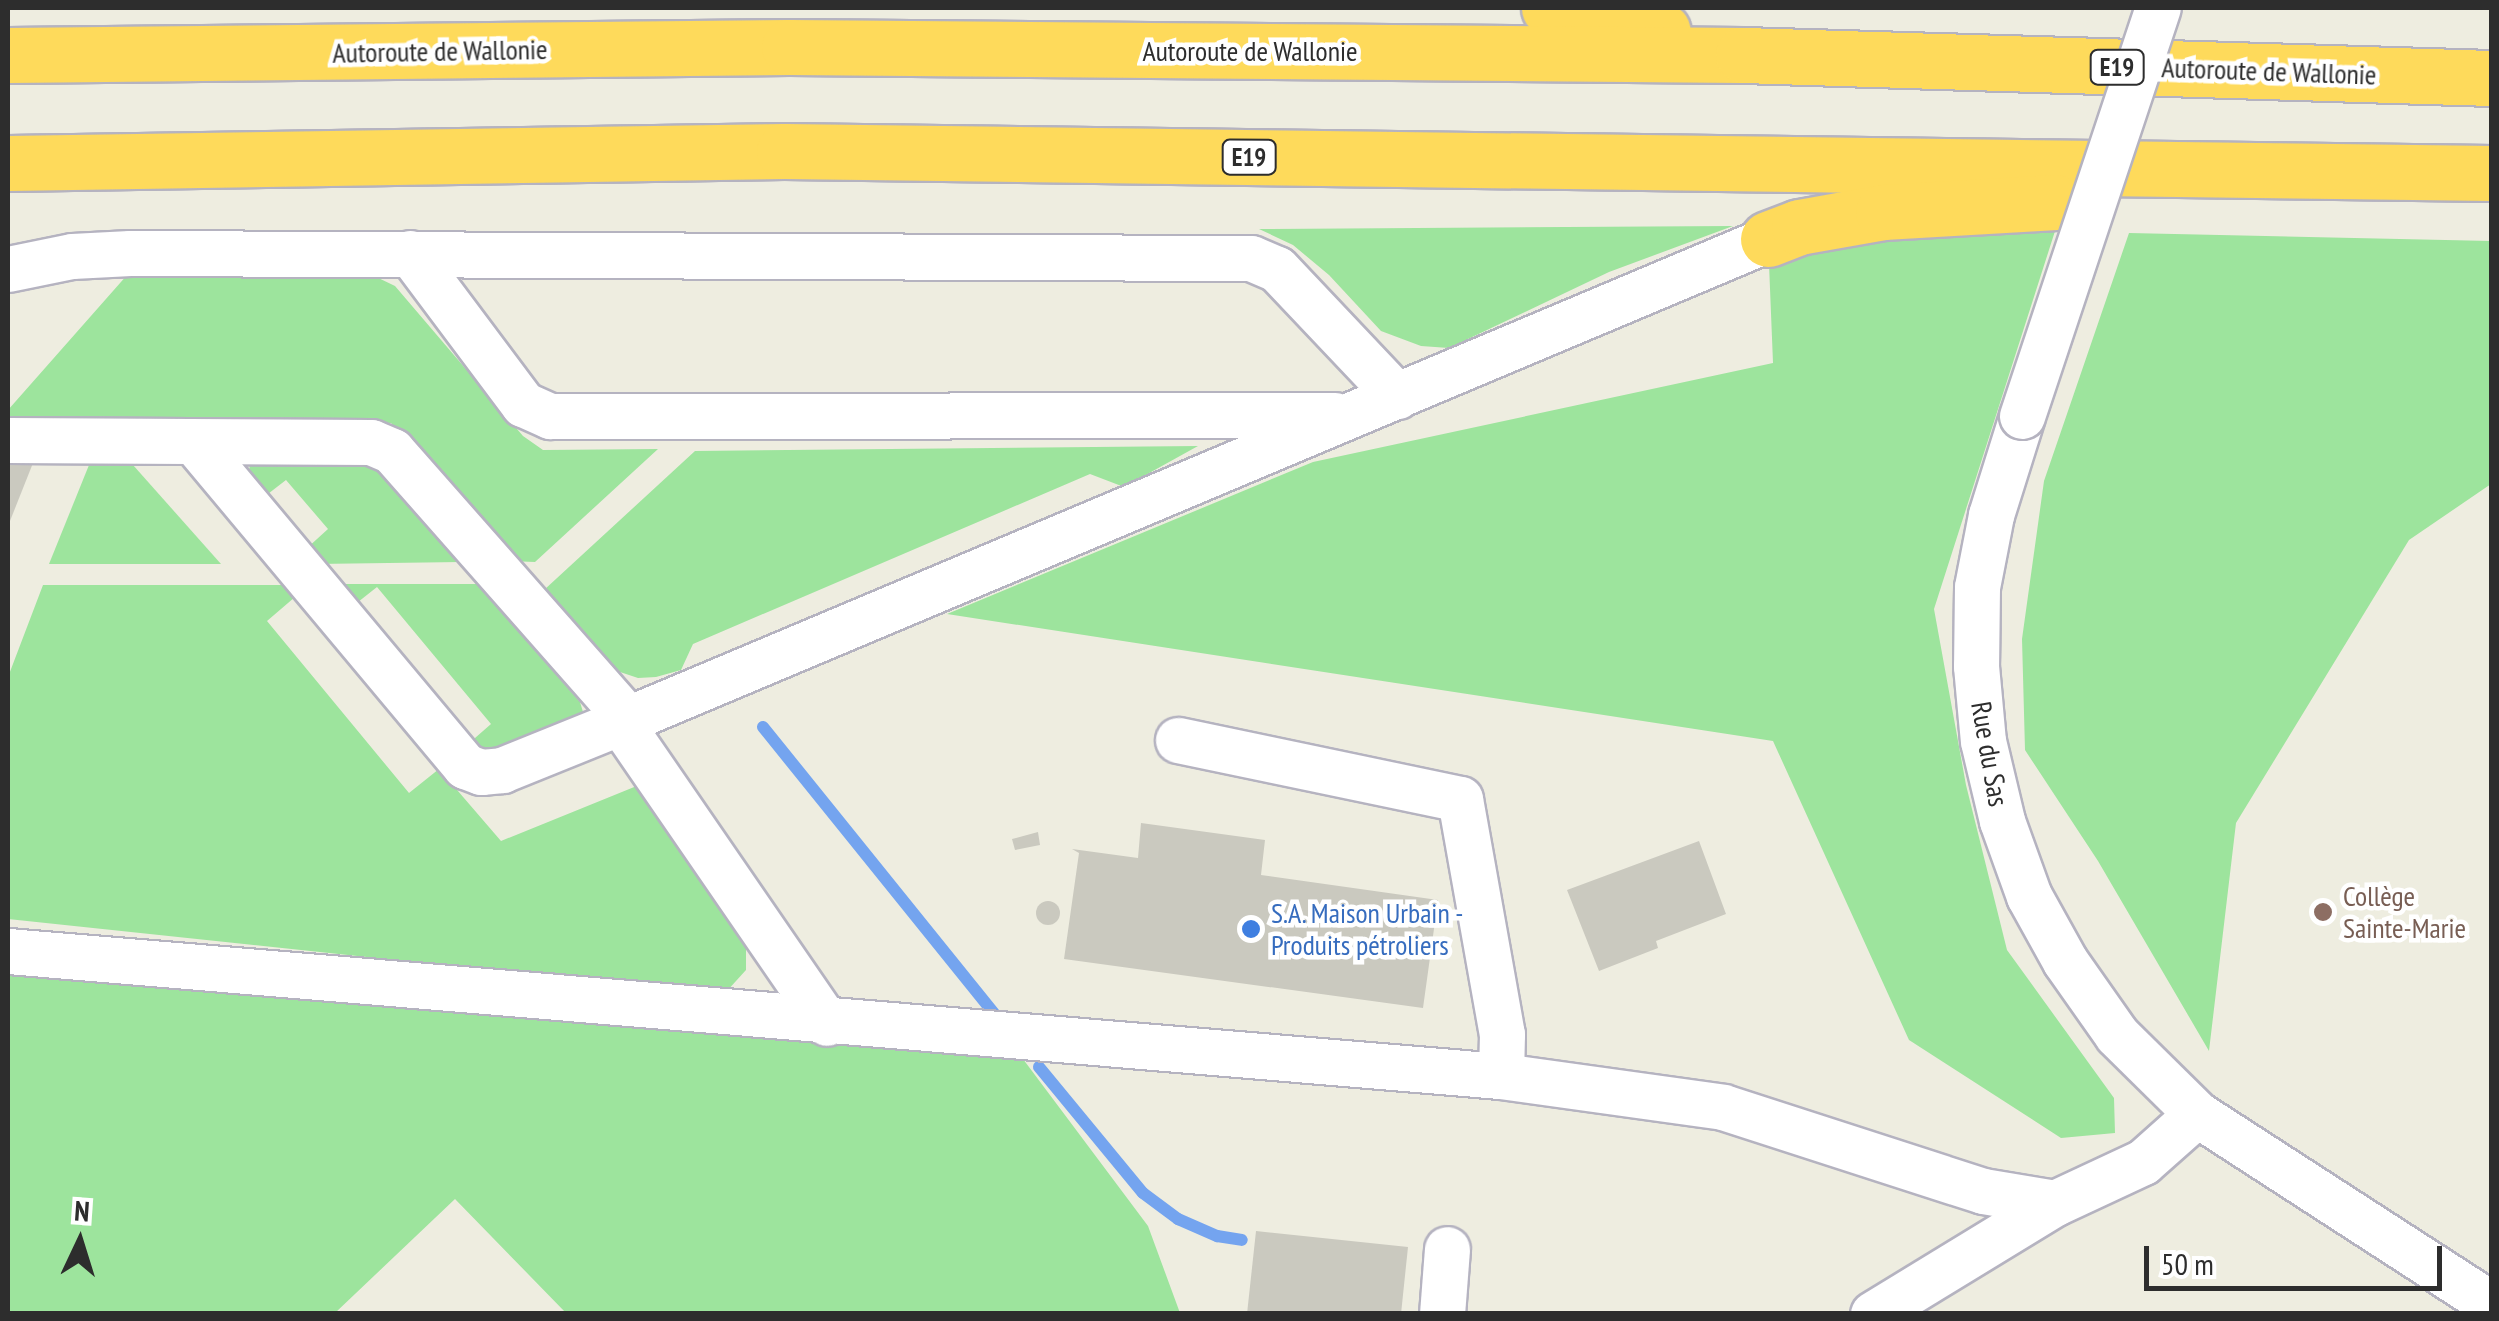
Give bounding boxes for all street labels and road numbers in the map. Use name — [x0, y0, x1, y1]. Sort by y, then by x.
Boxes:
street label: Autoroute de Wallonie — [332, 32, 548, 70]
street label: Autoroute de Wallonie — [1142, 34, 1358, 68]
road number: E19 — [2090, 47, 2144, 87]
street label: Autoroute de Wallonie — [2161, 50, 2377, 92]
road number: E19 — [1222, 137, 1276, 177]
street label: Rue du Sas — [1964, 699, 2016, 809]

